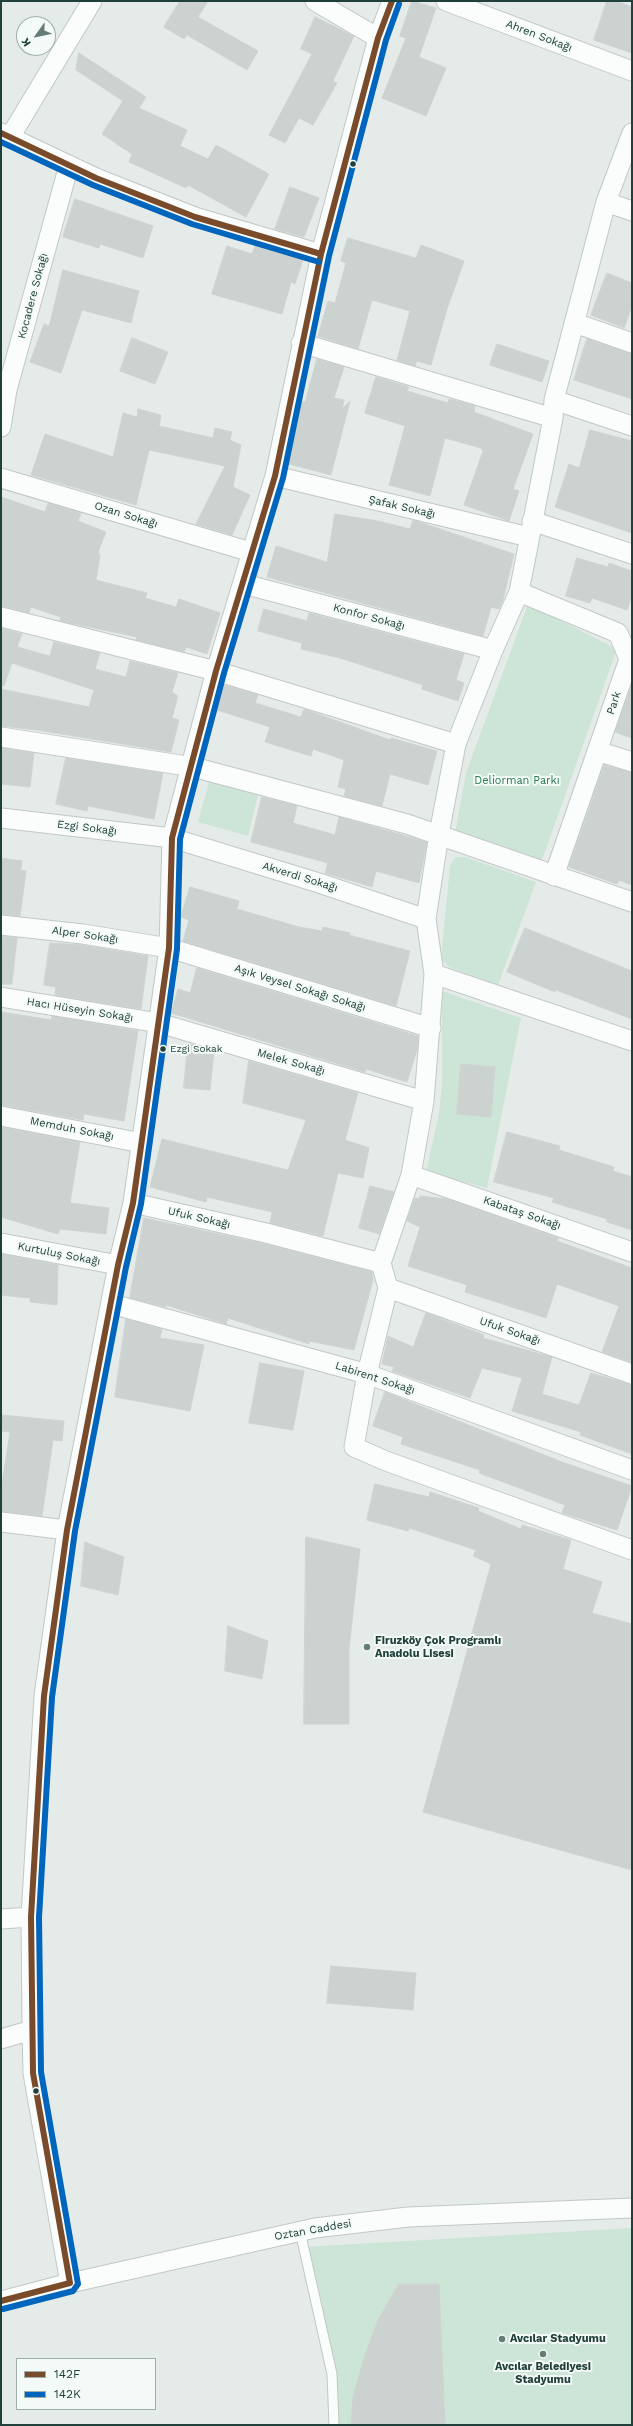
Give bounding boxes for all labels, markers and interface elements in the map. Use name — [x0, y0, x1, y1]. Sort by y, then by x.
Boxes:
north arrow — [16, 16, 56, 56]
street label: Ahren Sokağı — [504, 17, 574, 55]
text: K — [19, 36, 34, 49]
unlabelled marker — [348, 159, 358, 169]
street label: Kocadere Sokağı — [15, 252, 51, 340]
street label: Şafak Sokağı — [367, 493, 437, 521]
street label: Ozan Sokağı — [93, 499, 159, 531]
street label: Konfor Sokağı — [332, 601, 406, 633]
street label: Park — [604, 690, 624, 716]
park label: Deliorman Parkı — [474, 774, 560, 788]
street label: Ezgi Sokağı — [56, 818, 118, 838]
street label: Akverdi Sokağı — [261, 859, 339, 895]
street label: Alper Sokağı — [51, 924, 119, 946]
street label: Aşık Veysel Sokağı Sokağı — [233, 962, 367, 1014]
street label: Hacı Hüseyin Sokağı — [26, 995, 134, 1025]
place label: Ezgi Sokak — [170, 1043, 222, 1055]
marker: Ezgi Sokak — [158, 1044, 168, 1054]
street label: Melek Sokağı — [255, 1046, 327, 1078]
street label: Memduh Sokağı — [29, 1114, 115, 1144]
street label: Kabataş Sokağı — [481, 1194, 563, 1232]
street label: Ufuk Sokağı — [166, 1204, 232, 1232]
street label: Kurtuluş Sokağı — [17, 1240, 101, 1268]
street label: Ufuk Sokağı — [478, 1314, 542, 1348]
street label: Labirent Sokağı — [333, 1359, 417, 1397]
place label: Firuzköy Çok Programlı Anadolu Lisesi — [375, 1634, 501, 1660]
marker: Firuzköy Çok Programlı Anadolu Lisesi — [362, 1642, 372, 1652]
unlabelled marker — [31, 2086, 41, 2096]
street label: Oztan Caddesi — [273, 2217, 353, 2243]
place label: Avcılar Stadyumu — [510, 2332, 606, 2346]
marker: Avcılar Stadyumu — [497, 2334, 507, 2344]
marker: Avcılar Belediyesi Stadyumu — [538, 2349, 548, 2359]
legend — [16, 2358, 156, 2410]
place label: Avcılar Belediyesi Stadyumu — [495, 2360, 591, 2386]
text: 142F — [54, 2367, 80, 2381]
text: 142K — [54, 2387, 81, 2401]

